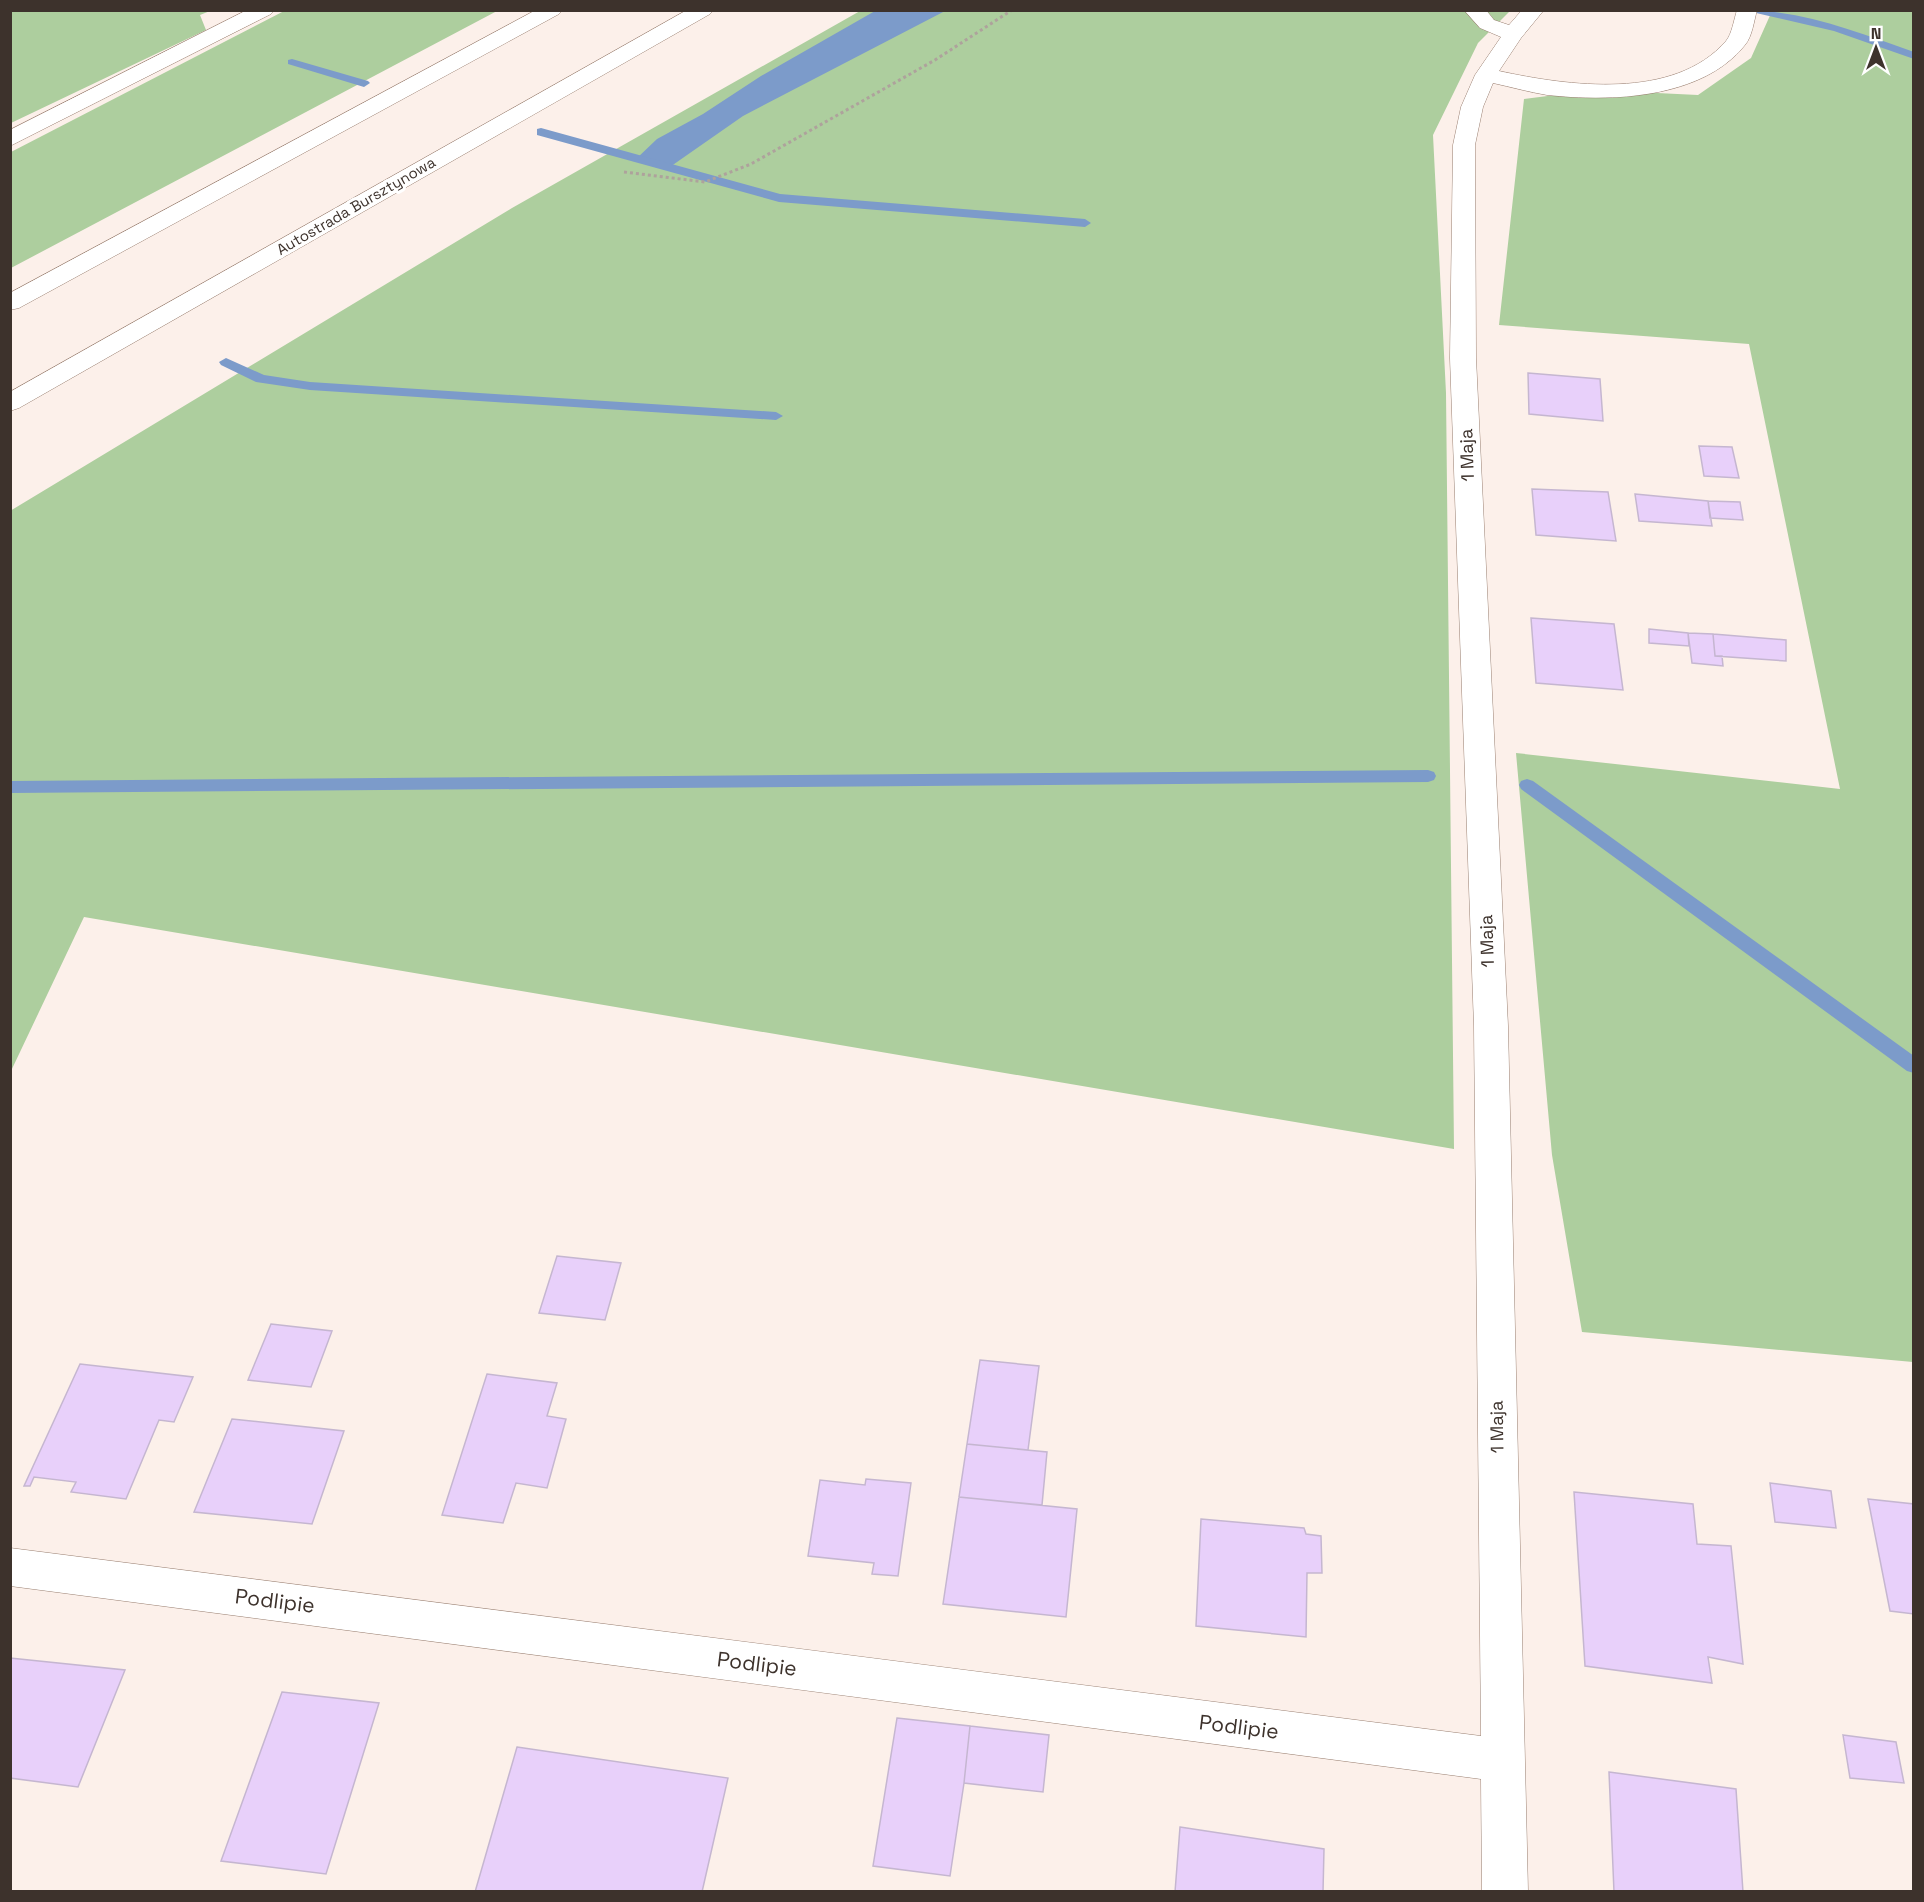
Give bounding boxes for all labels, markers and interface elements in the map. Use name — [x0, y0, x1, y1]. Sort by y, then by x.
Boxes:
north arrow — [1846, 18, 1906, 78]
text: N — [1871, 23, 1881, 44]
street label: Autostrada Bursztynowa — [273, 152, 439, 259]
street label: 1 Maja — [1454, 428, 1479, 482]
street label: 1 Maja — [1474, 914, 1499, 968]
street label: 1 Maja — [1485, 1400, 1508, 1454]
street label: Podlipie — [234, 1582, 317, 1619]
street label: Podlipie — [716, 1645, 799, 1682]
street label: Podlipie — [1198, 1708, 1281, 1745]

